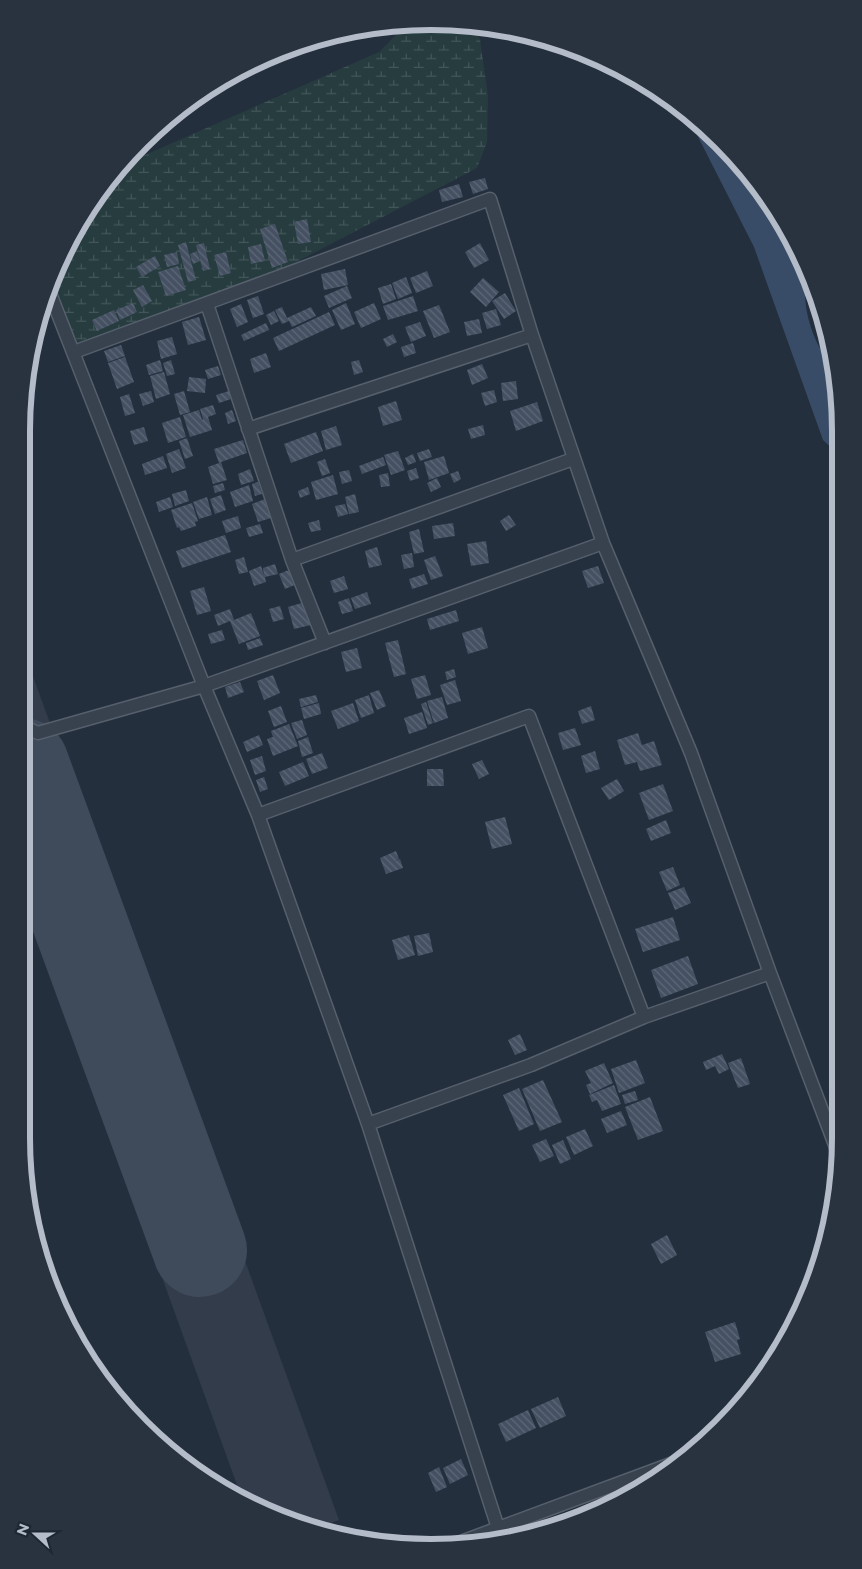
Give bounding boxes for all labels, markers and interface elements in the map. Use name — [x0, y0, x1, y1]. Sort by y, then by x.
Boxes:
north arrow — [10, 1509, 60, 1559]
text: N — [12, 1521, 33, 1538]

